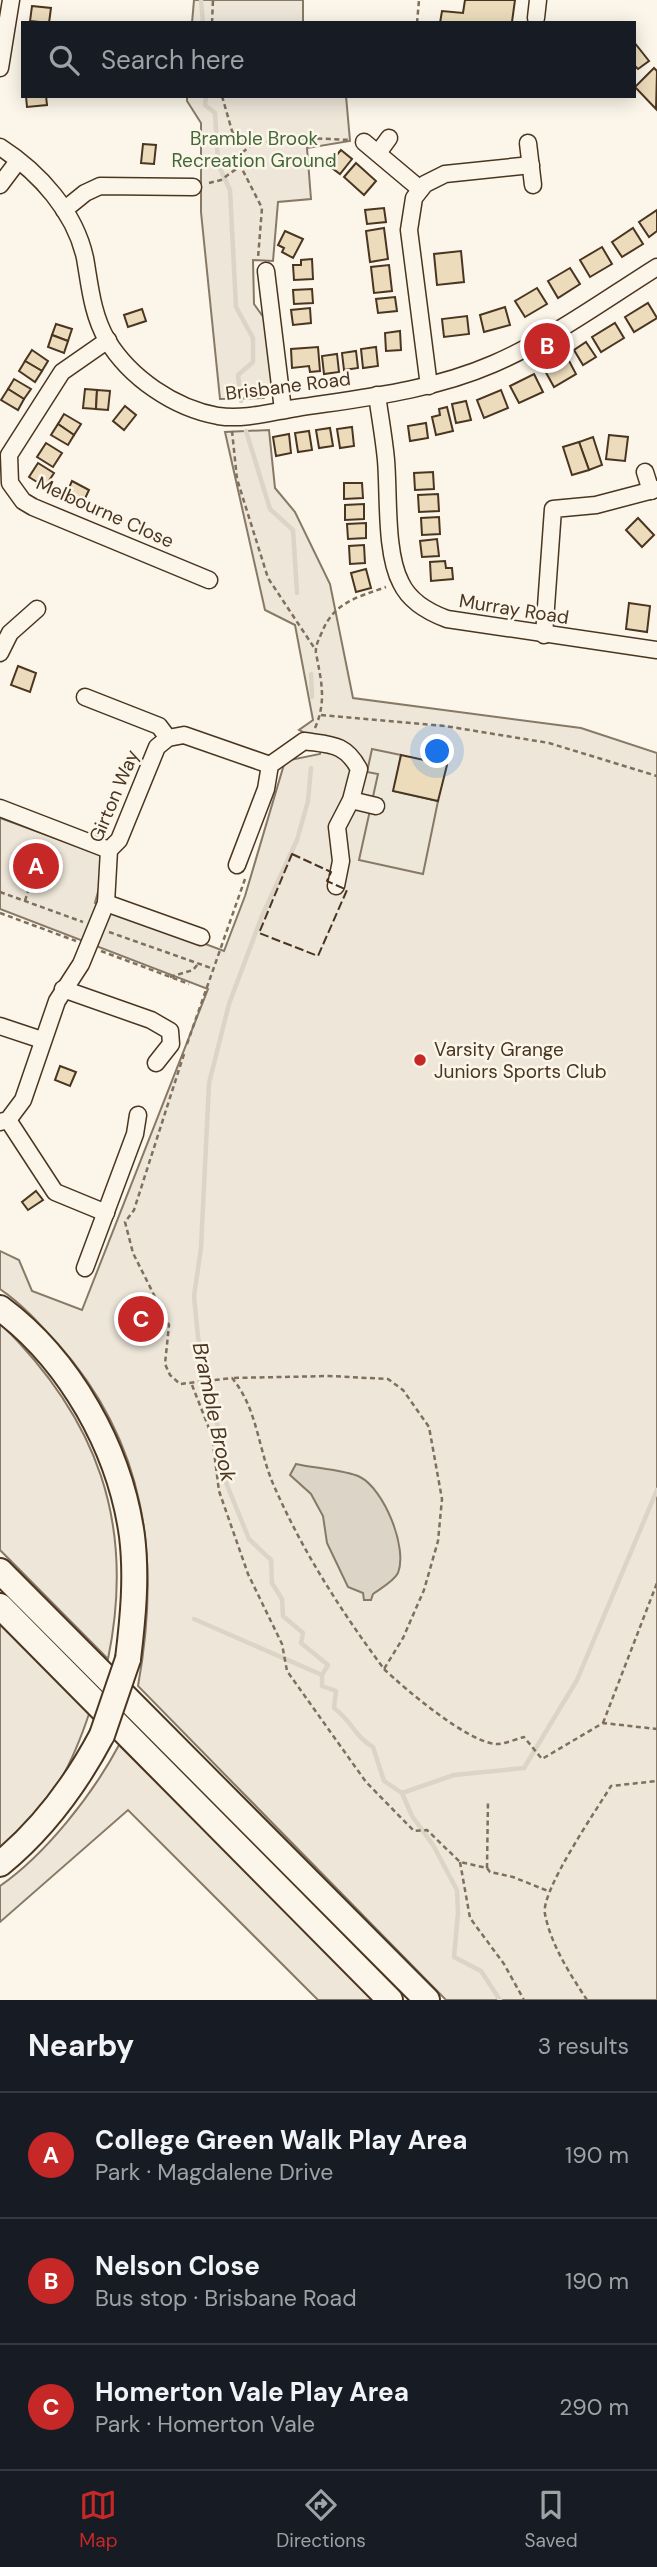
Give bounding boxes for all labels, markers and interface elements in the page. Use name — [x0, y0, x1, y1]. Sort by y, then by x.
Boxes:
search box — [21, 21, 636, 98]
icon: search — [45, 41, 83, 79]
text: Search here — [101, 43, 244, 77]
park label: Bramble Brook Recreation Ground — [171, 126, 337, 173]
pin: B — [524, 320, 570, 372]
street label: Brisbane Road — [224, 366, 352, 406]
street label: Melbourne Close — [32, 470, 178, 554]
street label: Murray Road — [457, 588, 571, 630]
your location — [420, 734, 454, 768]
street label: Girton Way — [83, 745, 145, 846]
pin: A — [13, 840, 59, 892]
place label: Varsity Grange Juniors Sports Club — [434, 1037, 607, 1084]
marker: Varsity Grange Juniors Sports Club — [412, 1052, 428, 1068]
pin: C — [118, 1293, 164, 1345]
water label: Bramble Brook — [186, 1340, 243, 1485]
text: Nearby — [28, 2026, 134, 2065]
text: 3 results — [538, 2031, 629, 2061]
text: College Green Walk Play Area — [95, 2123, 468, 2157]
text: A — [43, 2140, 59, 2170]
text: 190 m — [565, 2140, 629, 2170]
text: Park · Magdalene Drive — [95, 2157, 333, 2187]
text: Nelson Close — [95, 2249, 260, 2283]
text: B — [44, 2266, 58, 2296]
text: 190 m — [565, 2266, 629, 2296]
text: Bus stop · Brisbane Road — [95, 2283, 357, 2313]
text: Homerton Vale Play Area — [95, 2375, 409, 2409]
text: C — [43, 2392, 59, 2422]
text: 290 m — [559, 2392, 629, 2422]
text: Park · Homerton Vale — [95, 2409, 315, 2439]
tab: Map — [79, 2486, 118, 2553]
tab: Directions — [276, 2486, 366, 2553]
tab: Saved — [524, 2486, 578, 2553]

